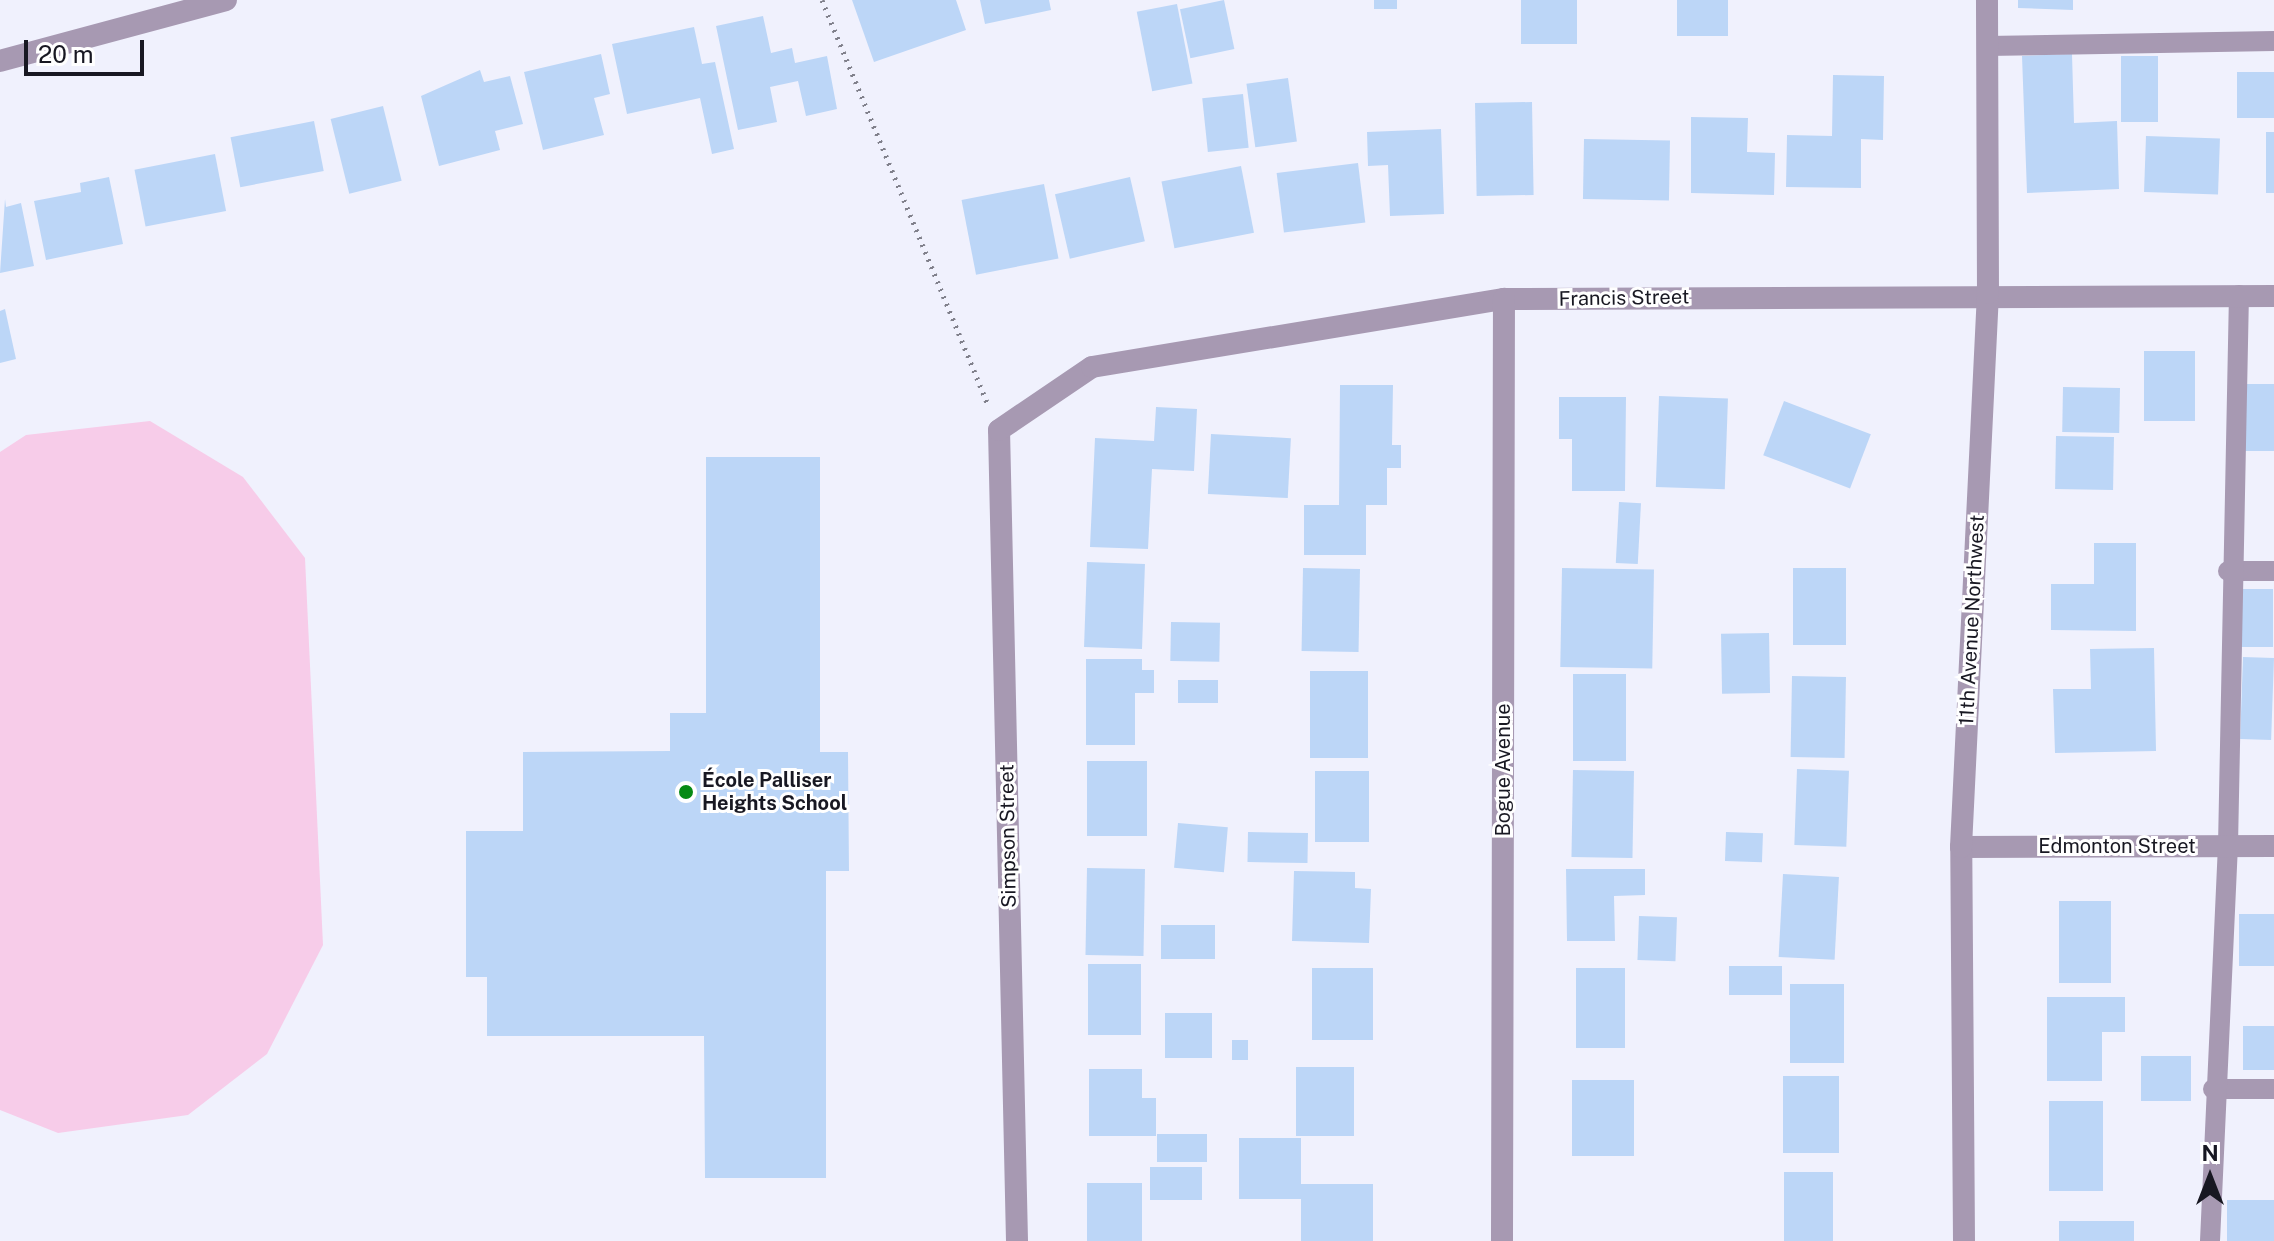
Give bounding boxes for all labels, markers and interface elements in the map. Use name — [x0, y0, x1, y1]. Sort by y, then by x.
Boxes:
scale bar — [28, 24, 148, 74]
text: 20 m — [38, 40, 94, 68]
street label: Francis Street — [1558, 285, 1690, 311]
street label: 11th Avenue Northwest — [1954, 514, 1990, 726]
street label: Bogue Avenue — [1491, 703, 1515, 837]
street label: Simpson Street — [995, 764, 1021, 908]
place label: École Palliser Heights School — [702, 768, 847, 815]
marker: École Palliser Heights School — [677, 783, 695, 801]
street label: Edmonton Street — [2038, 834, 2196, 858]
north arrow — [2170, 1137, 2250, 1217]
text: N — [2201, 1140, 2219, 1166]

